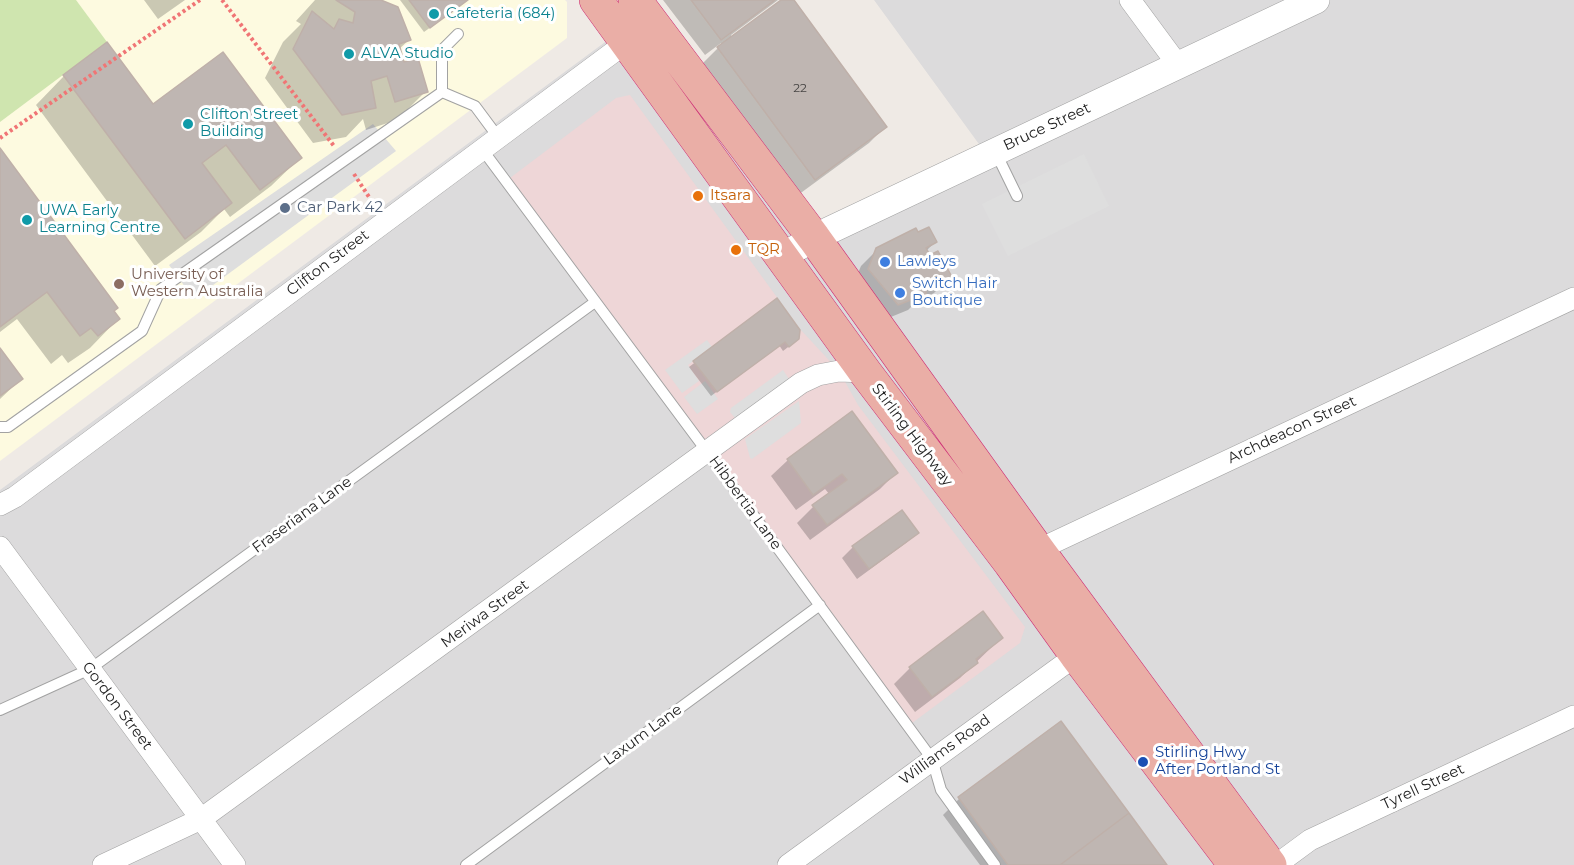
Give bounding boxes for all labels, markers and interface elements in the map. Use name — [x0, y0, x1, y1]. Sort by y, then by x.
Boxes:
place label: Cafeteria (684) — [446, 5, 555, 23]
marker: Cafeteria (684) — [427, 7, 441, 21]
place label: ALVA Studio — [361, 45, 453, 63]
marker: ALVA Studio — [342, 47, 356, 61]
house number: 22 — [793, 81, 807, 95]
street label: Bruce Street — [1001, 99, 1093, 155]
place label: Clifton Street Building — [200, 106, 298, 141]
marker: Clifton Street Building — [181, 117, 195, 131]
place label: Itsara — [710, 187, 751, 205]
marker: Itsara — [691, 189, 705, 203]
place label: Car Park 42 — [297, 199, 383, 217]
marker: Car Park 42 — [278, 201, 292, 215]
place label: UWA Early Learning Centre — [39, 202, 160, 237]
marker: UWA Early Learning Centre — [20, 213, 34, 227]
street label: Clifton Street — [283, 226, 373, 300]
place label: TQR — [748, 241, 780, 259]
marker: TQR — [729, 243, 743, 257]
place label: Lawleys — [897, 253, 956, 271]
marker: Lawleys — [878, 255, 892, 269]
place label: University of Western Australia — [131, 266, 263, 301]
place label: Switch Hair Boutique — [912, 275, 997, 310]
marker: University of Western Australia — [112, 277, 126, 291]
marker: Switch Hair Boutique — [893, 286, 907, 300]
street label: Stirling Highway — [868, 380, 956, 490]
street label: Archdeacon Street — [1225, 392, 1359, 468]
street label: Hibbertia Lane — [705, 453, 785, 553]
street label: Fraseriana Lane — [249, 473, 355, 557]
street label: Meriwa Street — [438, 576, 532, 652]
street label: Gordon Street — [78, 658, 156, 754]
street label: Laxum Lane — [600, 701, 686, 769]
street label: Williams Road — [896, 711, 994, 789]
place label: Stirling Hwy After Portland St — [1155, 744, 1280, 779]
marker: Stirling Hwy After Portland St — [1136, 755, 1150, 769]
street label: Tyrell Street — [1379, 760, 1467, 814]

